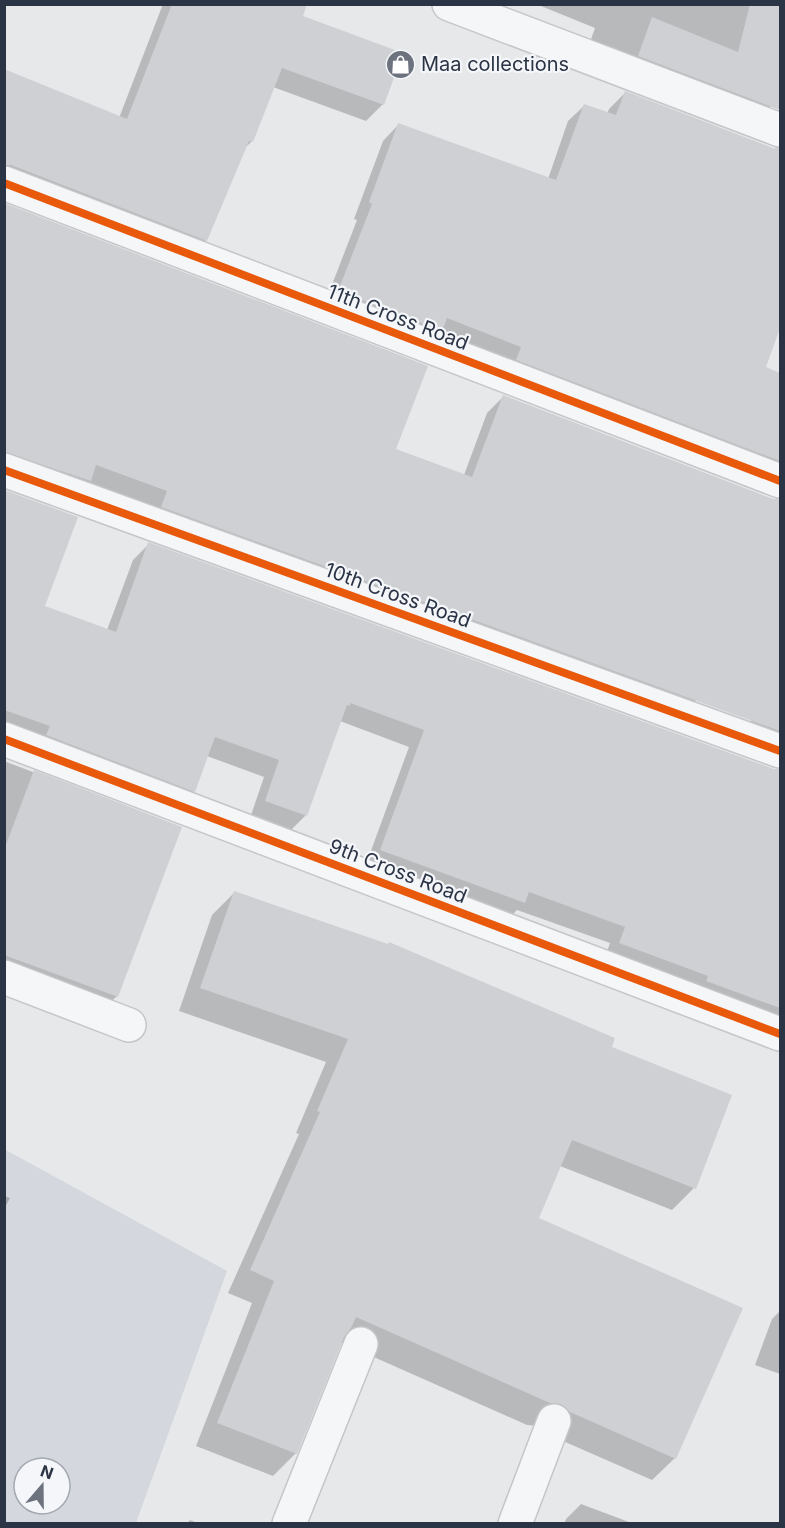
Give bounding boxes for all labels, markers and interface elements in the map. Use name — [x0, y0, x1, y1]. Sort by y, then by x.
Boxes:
shop icon: Maa collections — [384, 48, 416, 80]
place label: Maa collections — [421, 52, 569, 76]
street label: 11th Cross Road — [324, 279, 472, 355]
street label: 10th Cross Road — [322, 557, 474, 633]
street label: 9th Cross Road — [326, 834, 470, 908]
north arrow — [12, 1456, 72, 1516]
text: N — [38, 1460, 56, 1483]

